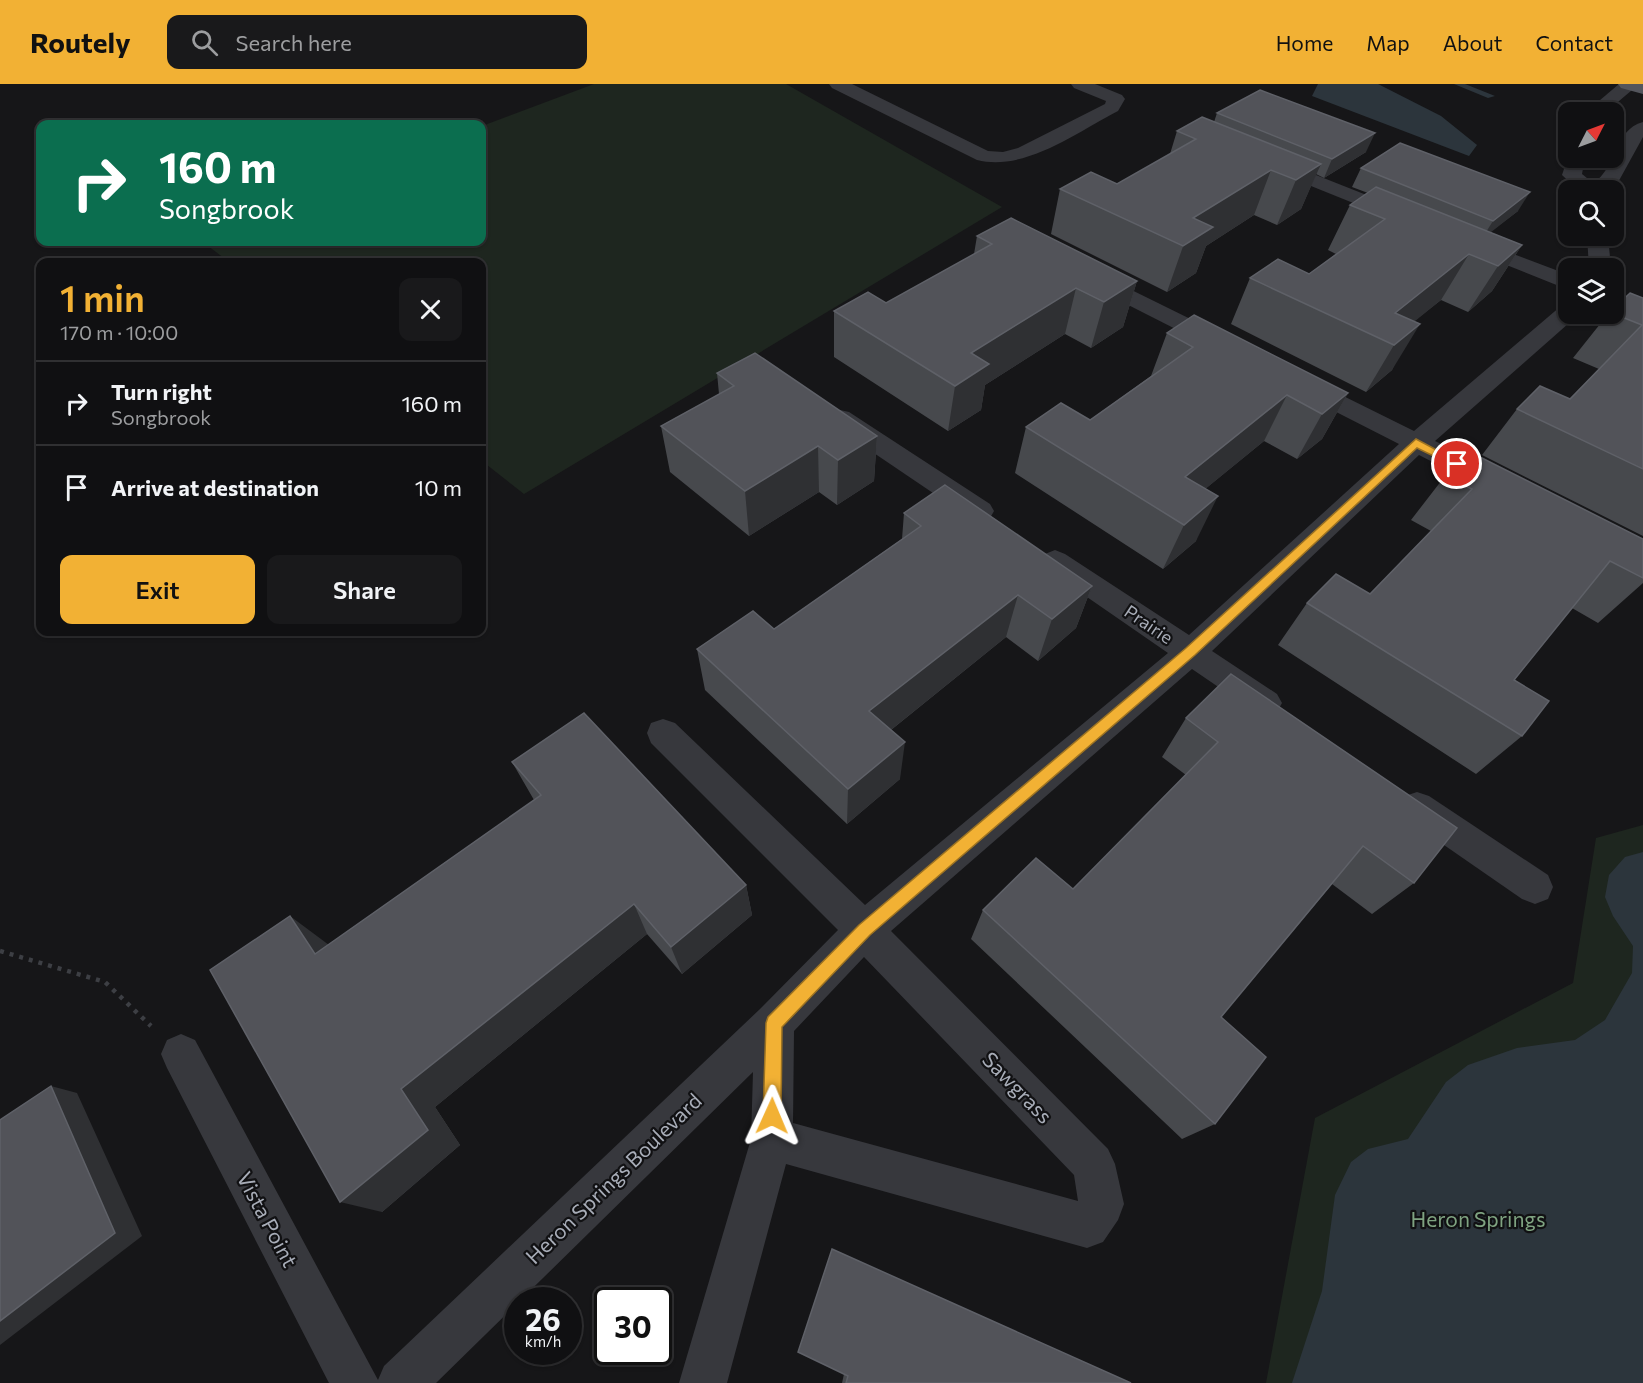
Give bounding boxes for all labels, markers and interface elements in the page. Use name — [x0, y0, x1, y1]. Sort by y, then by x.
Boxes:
search box — [167, 15, 587, 69]
text: Routely — [30, 25, 131, 59]
icon: search — [188, 26, 221, 59]
text: Search here — [236, 29, 352, 56]
text: Home — [1276, 30, 1333, 55]
text: Map — [1366, 30, 1410, 55]
text: About — [1443, 30, 1502, 55]
text: Contact — [1535, 30, 1613, 55]
north arrow — [1558, 102, 1624, 168]
map controls — [1558, 102, 1624, 324]
text: 160 m — [159, 140, 277, 192]
icon: right — [60, 144, 138, 222]
button: search — [1558, 180, 1624, 246]
text: Songbrook — [159, 192, 294, 225]
button: layers — [1558, 258, 1624, 324]
text: 1 min — [60, 275, 145, 319]
button: close — [399, 278, 462, 341]
text: 170 m · 10:00 — [60, 320, 178, 344]
text: Turn right — [111, 378, 212, 405]
icon: right — [60, 387, 93, 420]
text: 160 m — [401, 390, 462, 417]
text: Songbrook — [111, 405, 211, 429]
pin — [1431, 438, 1482, 489]
icon: arrive — [1440, 447, 1473, 480]
icon: arrive — [60, 471, 93, 504]
text: Arrive at destination — [111, 474, 319, 501]
text: 10 m — [415, 474, 462, 501]
button: Exit — [60, 555, 255, 624]
button: Share — [267, 555, 462, 624]
street label: Prairie — [1121, 600, 1177, 648]
street label: Sawgrass — [978, 1046, 1058, 1128]
position arrow — [740, 1084, 804, 1148]
street label: Heron Springs Boulevard — [520, 1088, 706, 1268]
street label: Vista Point — [232, 1167, 304, 1271]
park label: Heron Springs — [1411, 1206, 1545, 1231]
speed limit sign: 30 — [594, 1287, 672, 1365]
text: 26 — [525, 1300, 561, 1337]
text: km/h — [525, 1332, 561, 1350]

